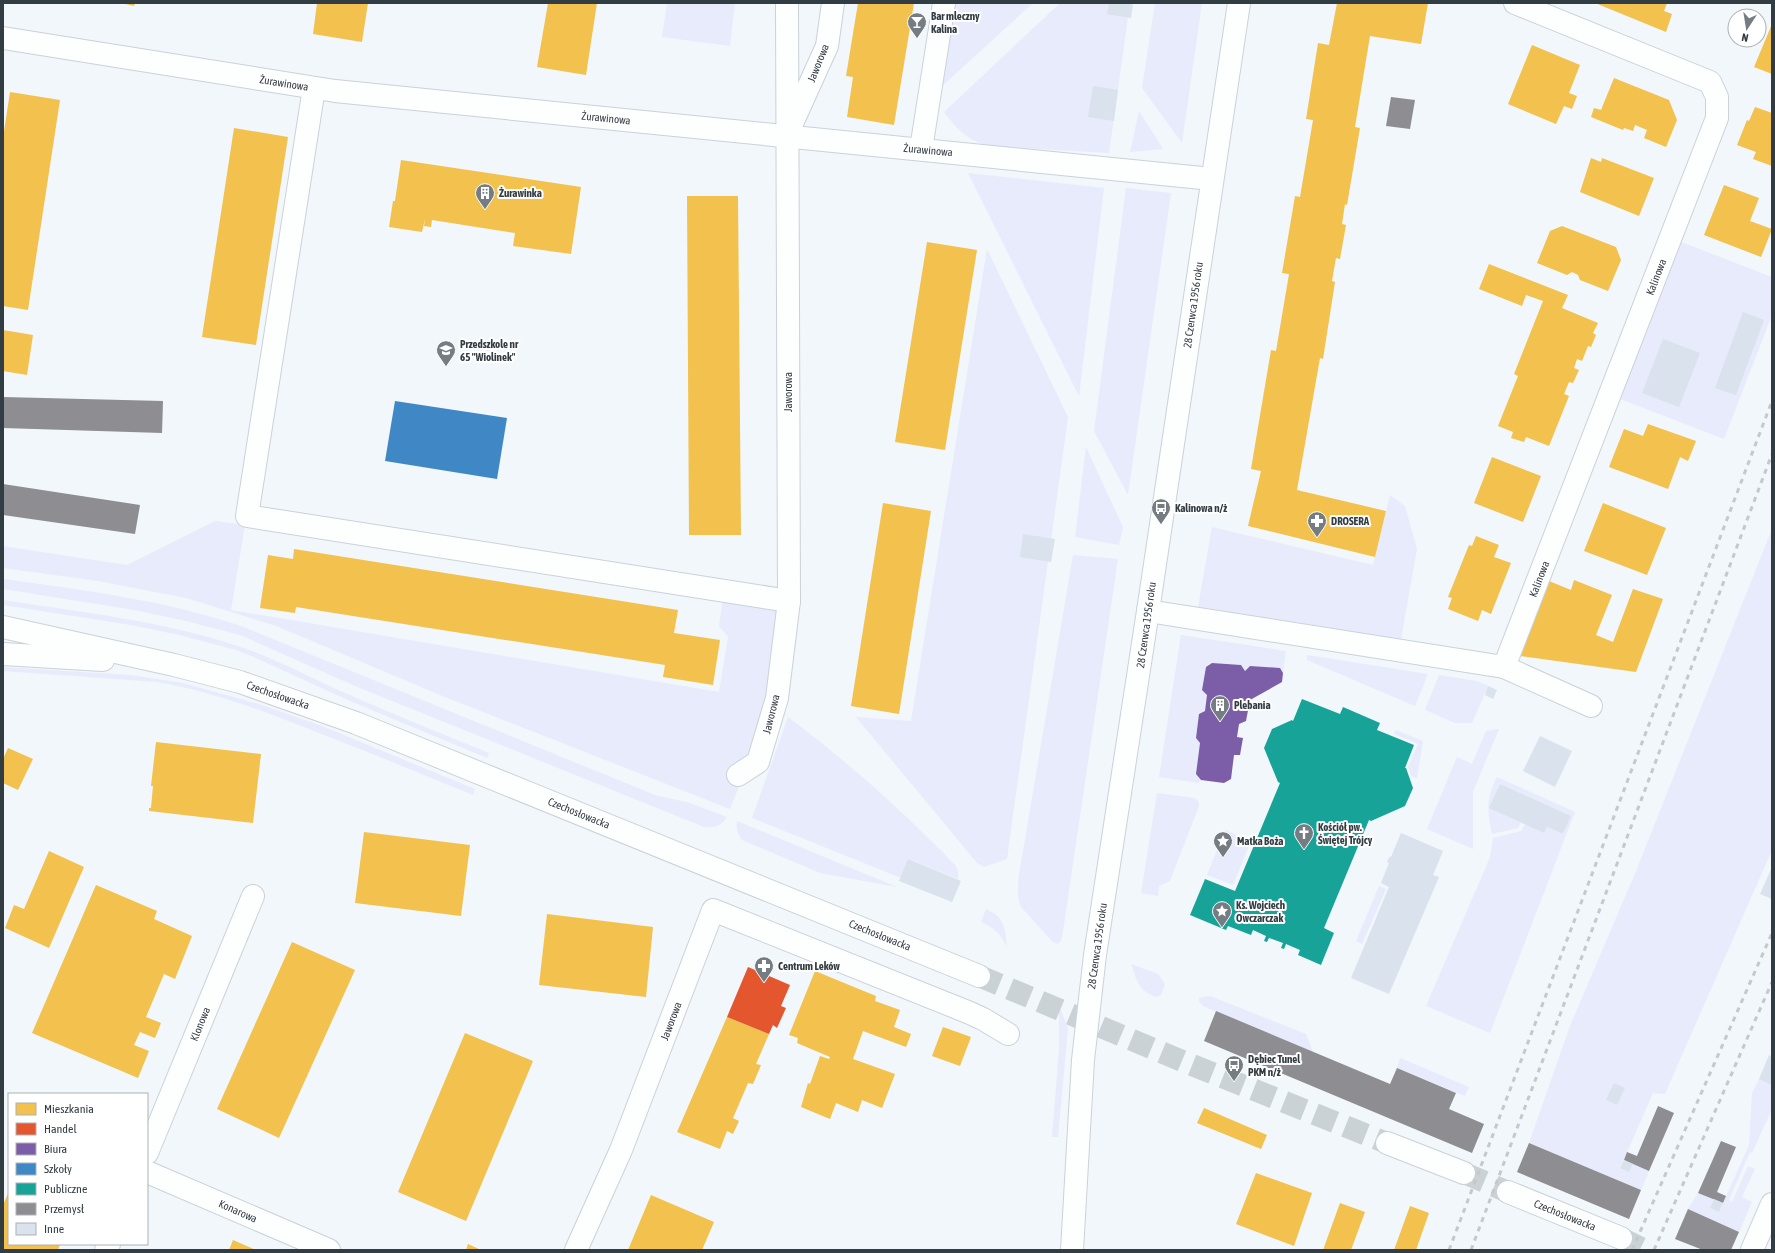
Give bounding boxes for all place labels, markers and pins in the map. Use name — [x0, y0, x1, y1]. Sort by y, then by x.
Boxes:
place label: Bar mleczny Kalina — [931, 10, 980, 35]
bar icon: Bar mleczny Kalina — [906, 11, 928, 39]
building icon: Żurawinka — [474, 182, 496, 210]
place label: Żurawinka — [499, 187, 542, 199]
place label: Przedszkole nr 65 "Wiolinek" — [460, 338, 519, 363]
school or university icon: Przedszkole nr 65 "Wiolinek" — [435, 339, 457, 367]
bus stop icon: Kalinowa n/ż — [1150, 497, 1172, 525]
place label: Kalinowa n/ż — [1175, 502, 1227, 514]
pharmacy icon: DROSERA — [1306, 510, 1328, 538]
place label: DROSERA — [1331, 515, 1370, 527]
building icon: Plebania — [1209, 694, 1231, 722]
place label: Plebania — [1234, 699, 1271, 711]
place label: Kościół pw. Świętej Trójcy — [1318, 821, 1373, 846]
church icon: Kościół pw. Świętej Trójcy — [1293, 822, 1315, 850]
place icon: Matka Boża — [1212, 830, 1234, 858]
place label: Matka Boża — [1237, 835, 1283, 847]
place label: Ks. Wojciech Owczarczak — [1236, 899, 1285, 924]
place icon: Ks. Wojciech Owczarczak — [1211, 900, 1233, 928]
pharmacy icon: Centrum Leków — [753, 955, 775, 983]
place label: Centrum Leków — [778, 960, 840, 972]
place label: Dębiec Tunel PKM n/ż — [1248, 1053, 1301, 1078]
bus stop icon: Dębiec Tunel PKM n/ż — [1223, 1054, 1245, 1082]

